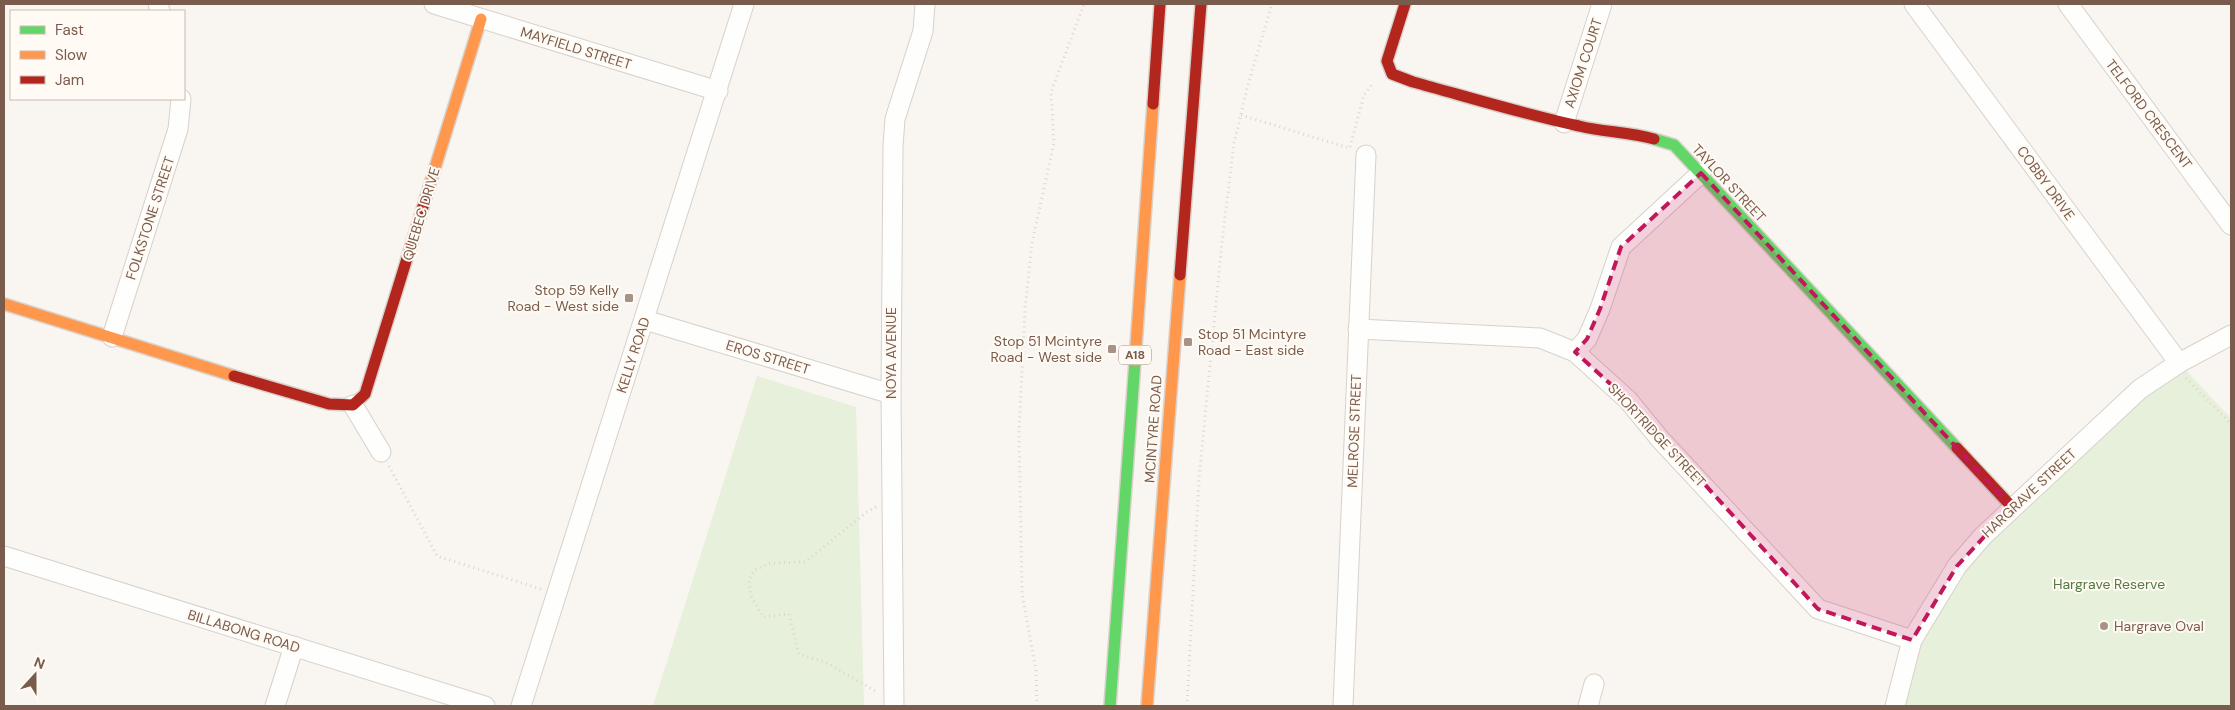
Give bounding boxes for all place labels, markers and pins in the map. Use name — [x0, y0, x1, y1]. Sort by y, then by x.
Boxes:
place label: Stop 59 Kelly Road - West side — [508, 281, 619, 315]
marker: Stop 59 Kelly Road - West side — [623, 292, 635, 304]
place label: Stop 51 Mcintyre Road - East side — [1198, 325, 1306, 359]
place label: Stop 51 Mcintyre Road - West side — [991, 332, 1102, 366]
marker: Stop 51 Mcintyre Road - East side — [1182, 336, 1194, 348]
marker: Stop 51 Mcintyre Road - West side — [1106, 343, 1118, 355]
place label: Hargrave Oval — [2114, 617, 2204, 635]
marker: Hargrave Oval — [2098, 620, 2110, 632]

